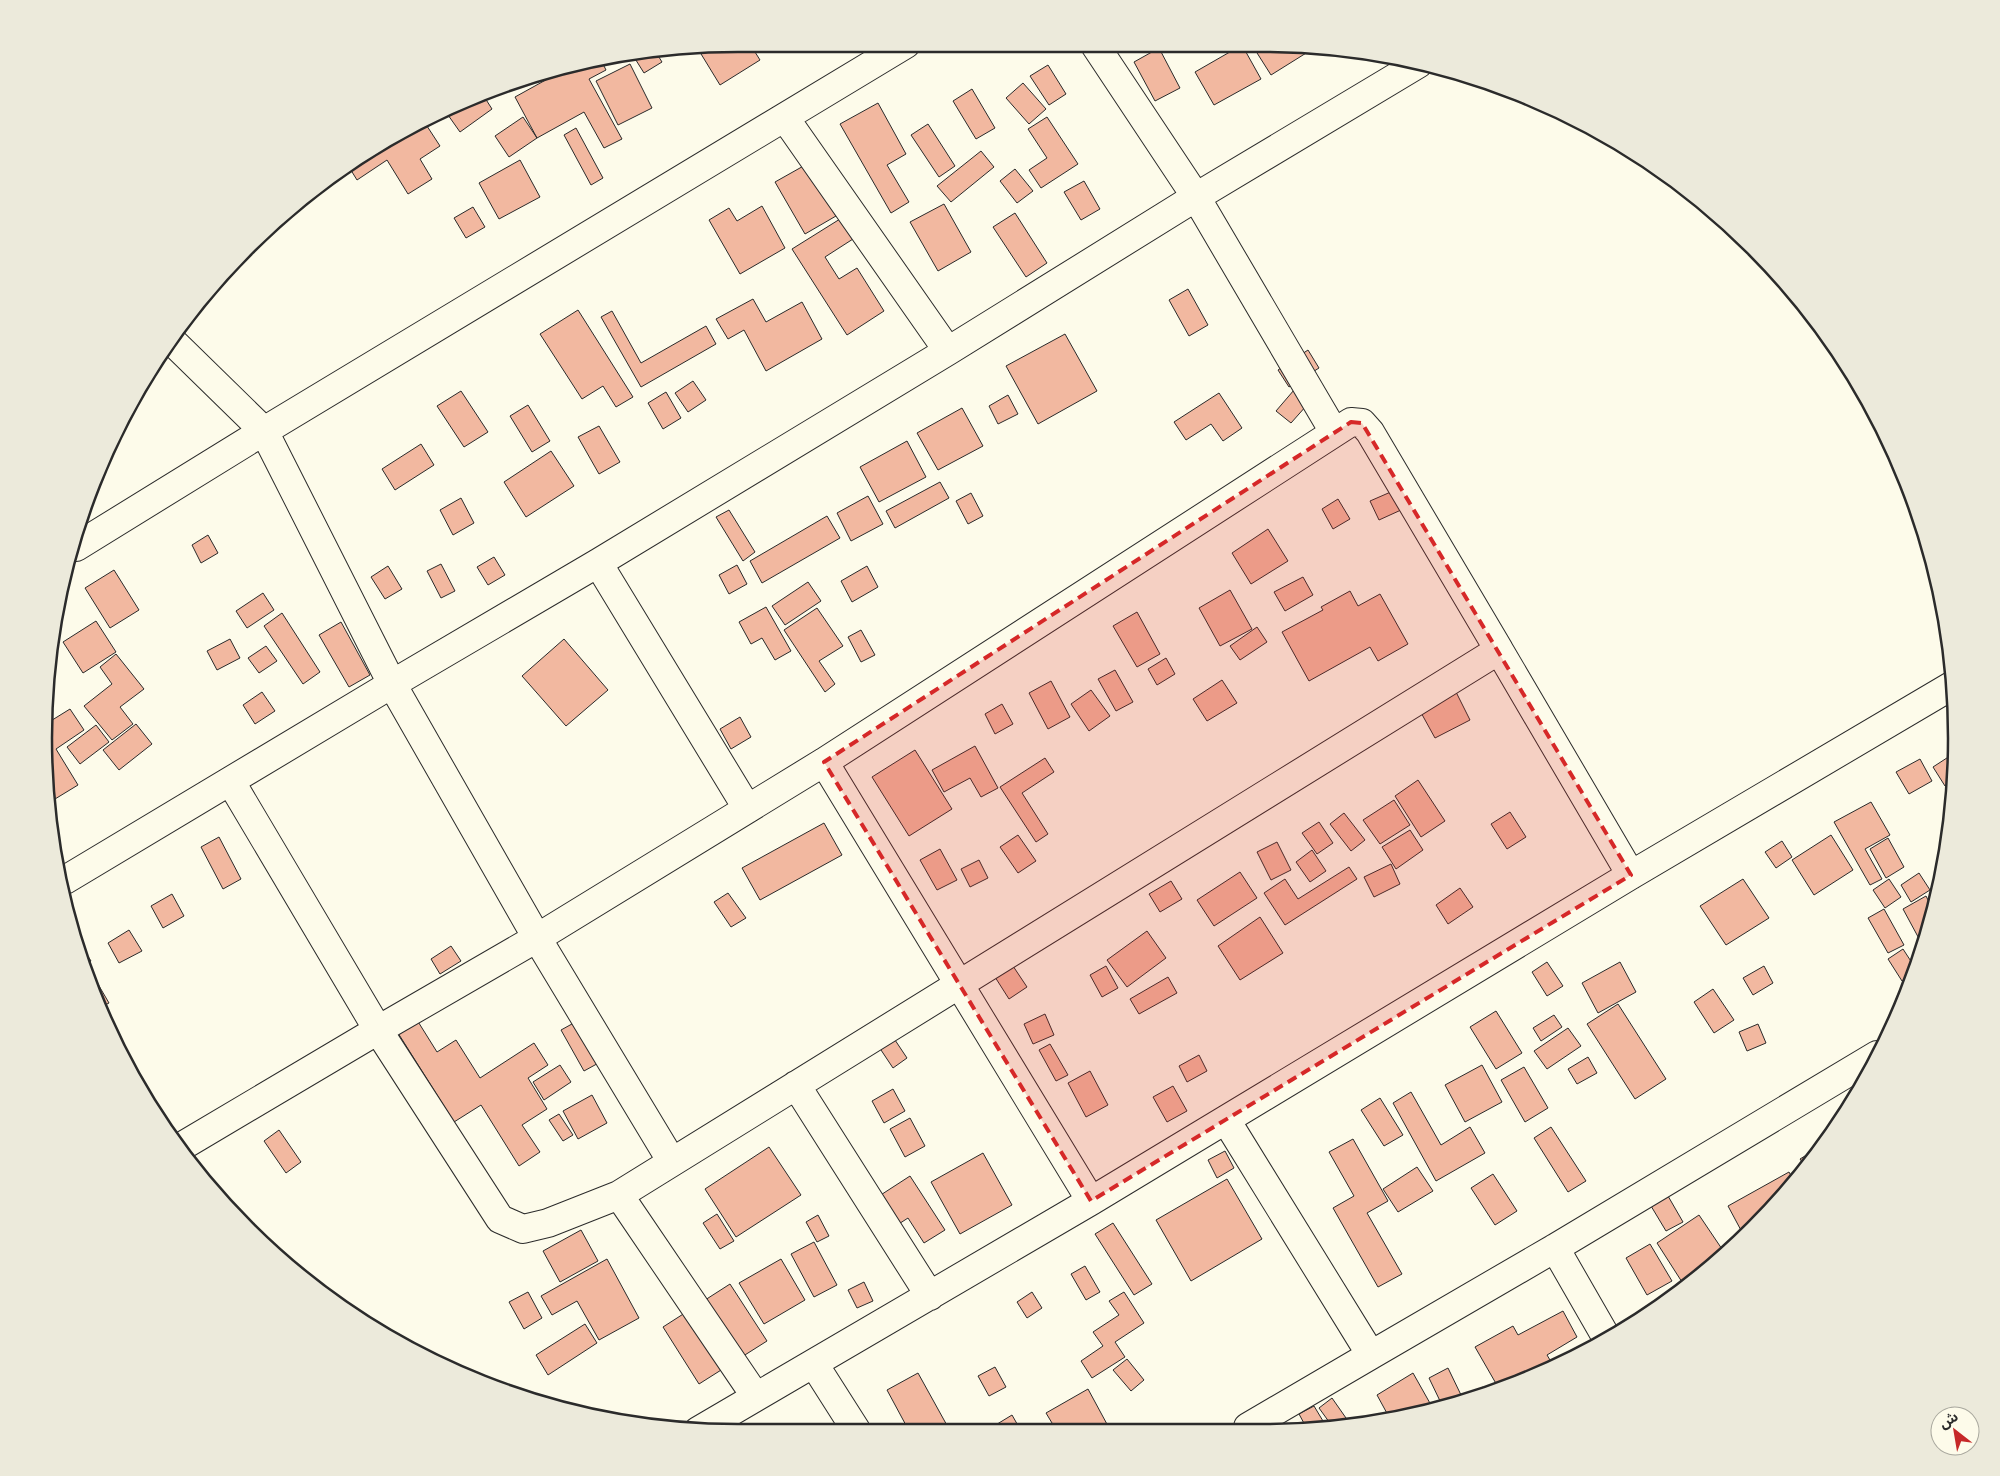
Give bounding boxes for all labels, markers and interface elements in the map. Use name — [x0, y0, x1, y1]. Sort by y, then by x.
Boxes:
north arrow — [1930, 1406, 1980, 1456]
text: ش — [1936, 1408, 1961, 1433]

